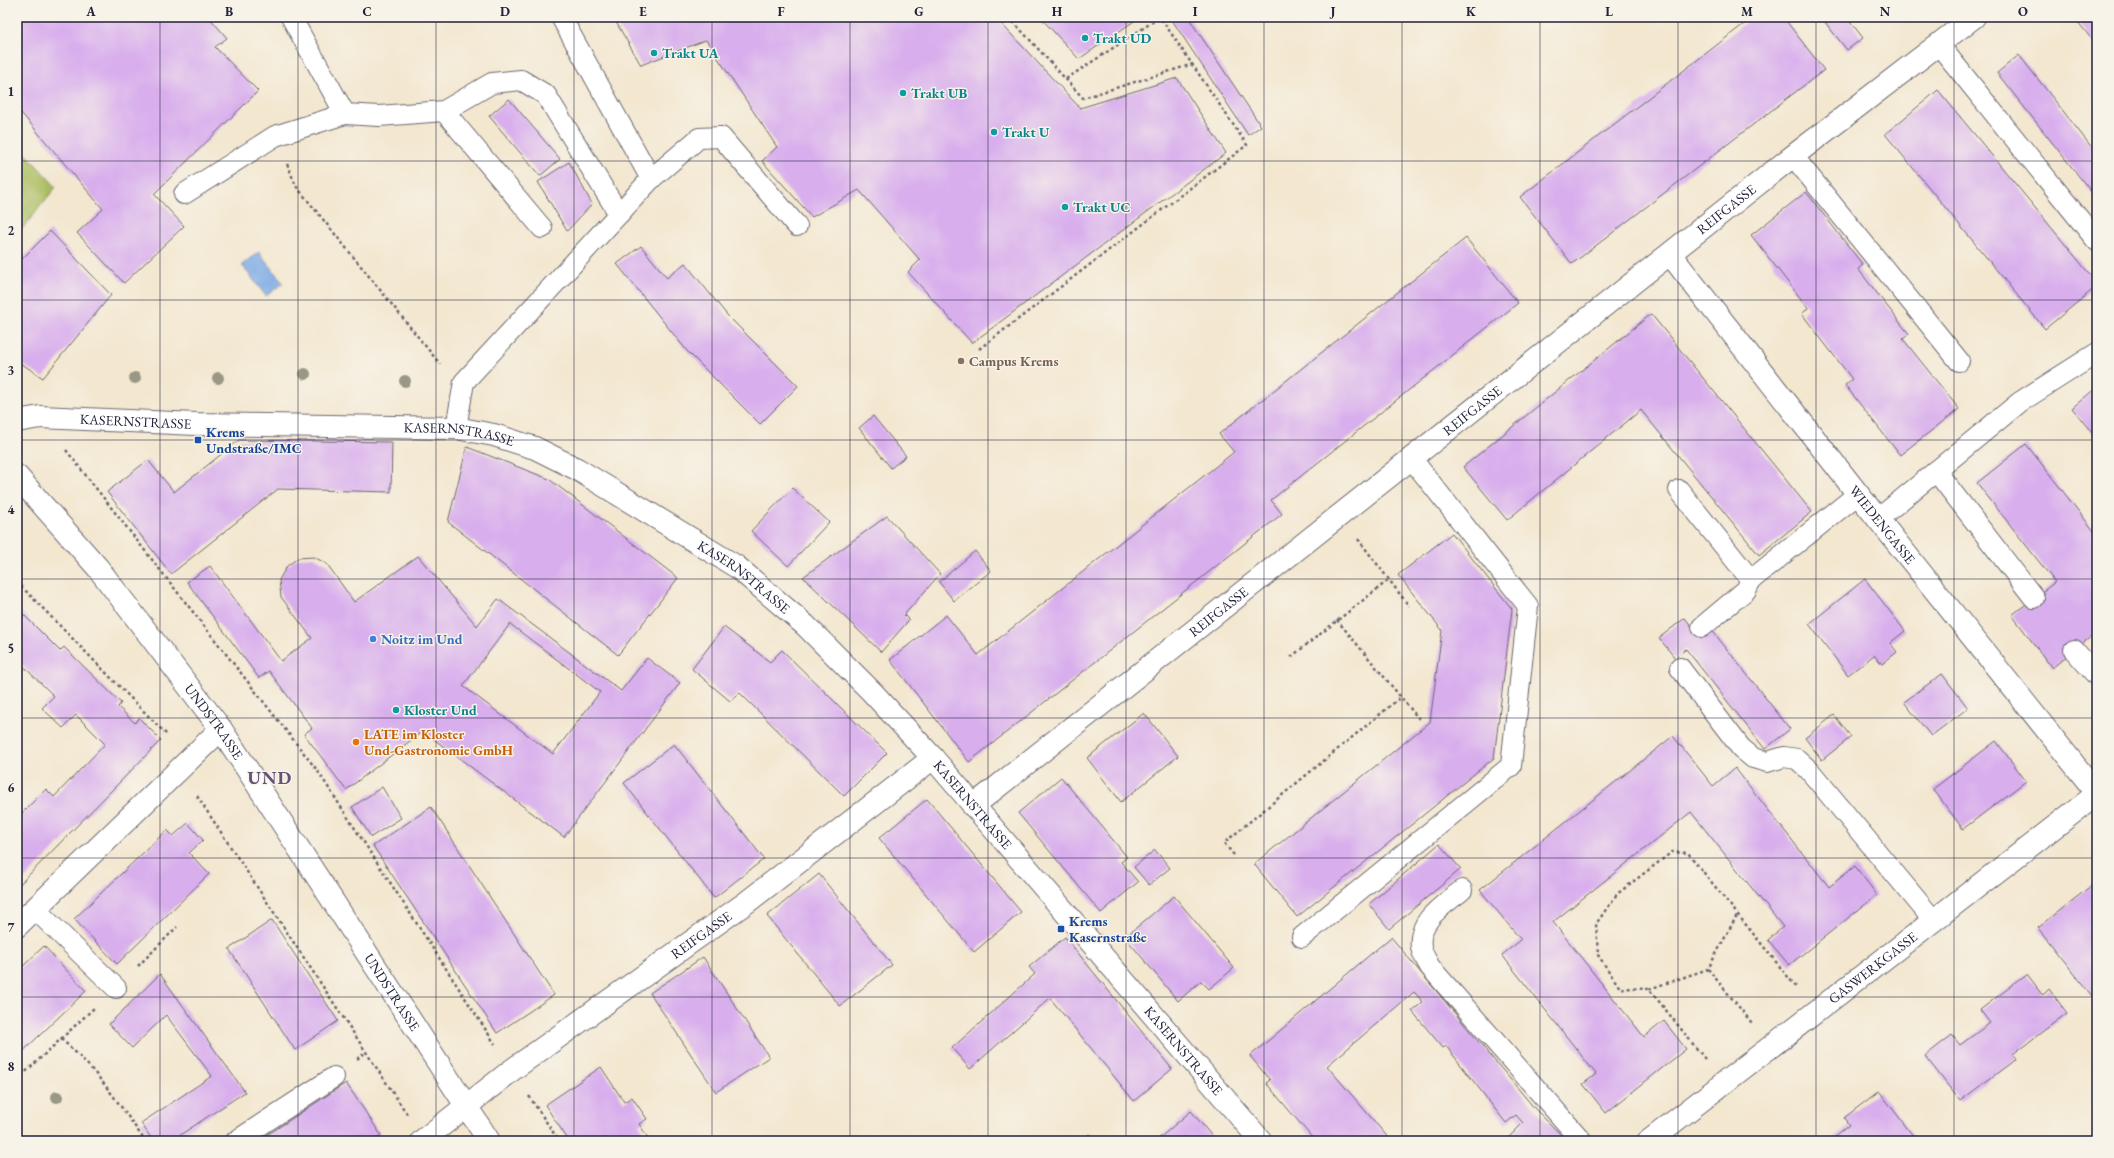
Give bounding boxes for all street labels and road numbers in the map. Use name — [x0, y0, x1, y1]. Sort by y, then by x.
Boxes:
street label: REIFGASSE — [1693, 180, 1759, 238]
street label: REIFGASSE — [1439, 381, 1506, 439]
street label: KASERNSTRASSE — [79, 410, 192, 433]
street label: KASERNSTRASSE — [403, 418, 517, 450]
street label: WIEDENGASSE — [1845, 482, 1919, 568]
street label: KASERNSTRASSE — [694, 536, 794, 617]
street label: REIFGASSE — [1185, 583, 1252, 641]
street label: UNDSTRASSE — [181, 680, 247, 763]
street label: KASERNSTRASSE — [930, 756, 1016, 853]
street label: REIFGASSE — [667, 907, 735, 963]
street label: GASWERKGASSE — [1825, 928, 1921, 1008]
street label: UNDSTRASSE — [360, 950, 424, 1034]
street label: KASERNSTRASSE — [1140, 1002, 1227, 1099]

